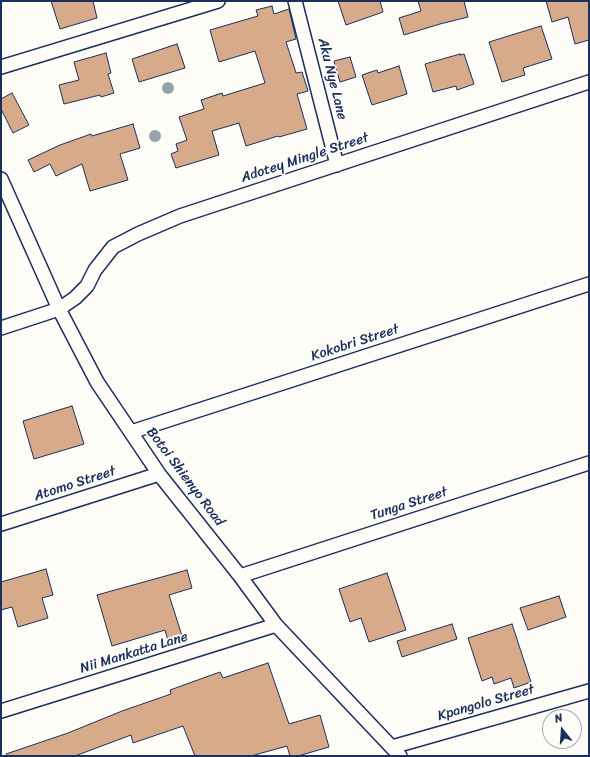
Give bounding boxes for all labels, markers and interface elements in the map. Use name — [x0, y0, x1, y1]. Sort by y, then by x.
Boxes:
street label: Aku Nye Lane — [314, 36, 350, 122]
street label: Adotey Mingle Street — [239, 129, 371, 187]
street label: Kokobri Street — [309, 321, 401, 365]
street label: Botoi Shienyo Road — [142, 424, 228, 530]
street label: Atomo Street — [32, 463, 118, 505]
street label: Tunga Street — [368, 484, 450, 524]
street label: Nii Mankatta Lane — [78, 629, 190, 677]
street label: Kpangolo Street — [436, 681, 536, 725]
text: N — [552, 708, 565, 728]
north arrow — [542, 709, 582, 749]

